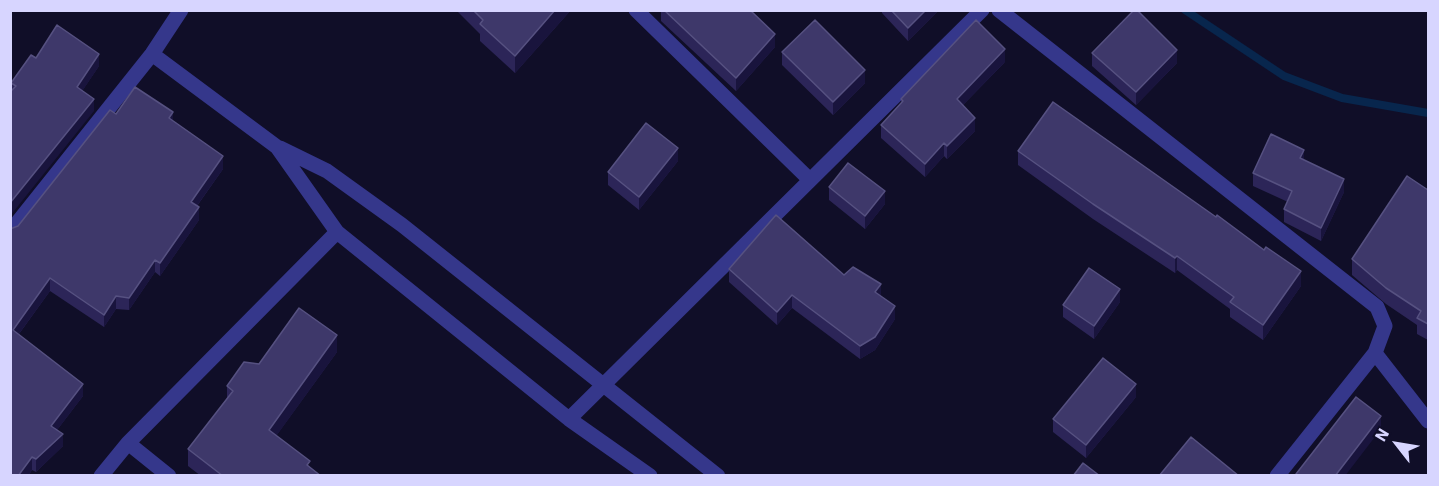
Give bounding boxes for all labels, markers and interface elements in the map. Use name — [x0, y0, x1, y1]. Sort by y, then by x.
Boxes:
north arrow — [1367, 414, 1427, 474]
text: N — [1370, 425, 1393, 445]

